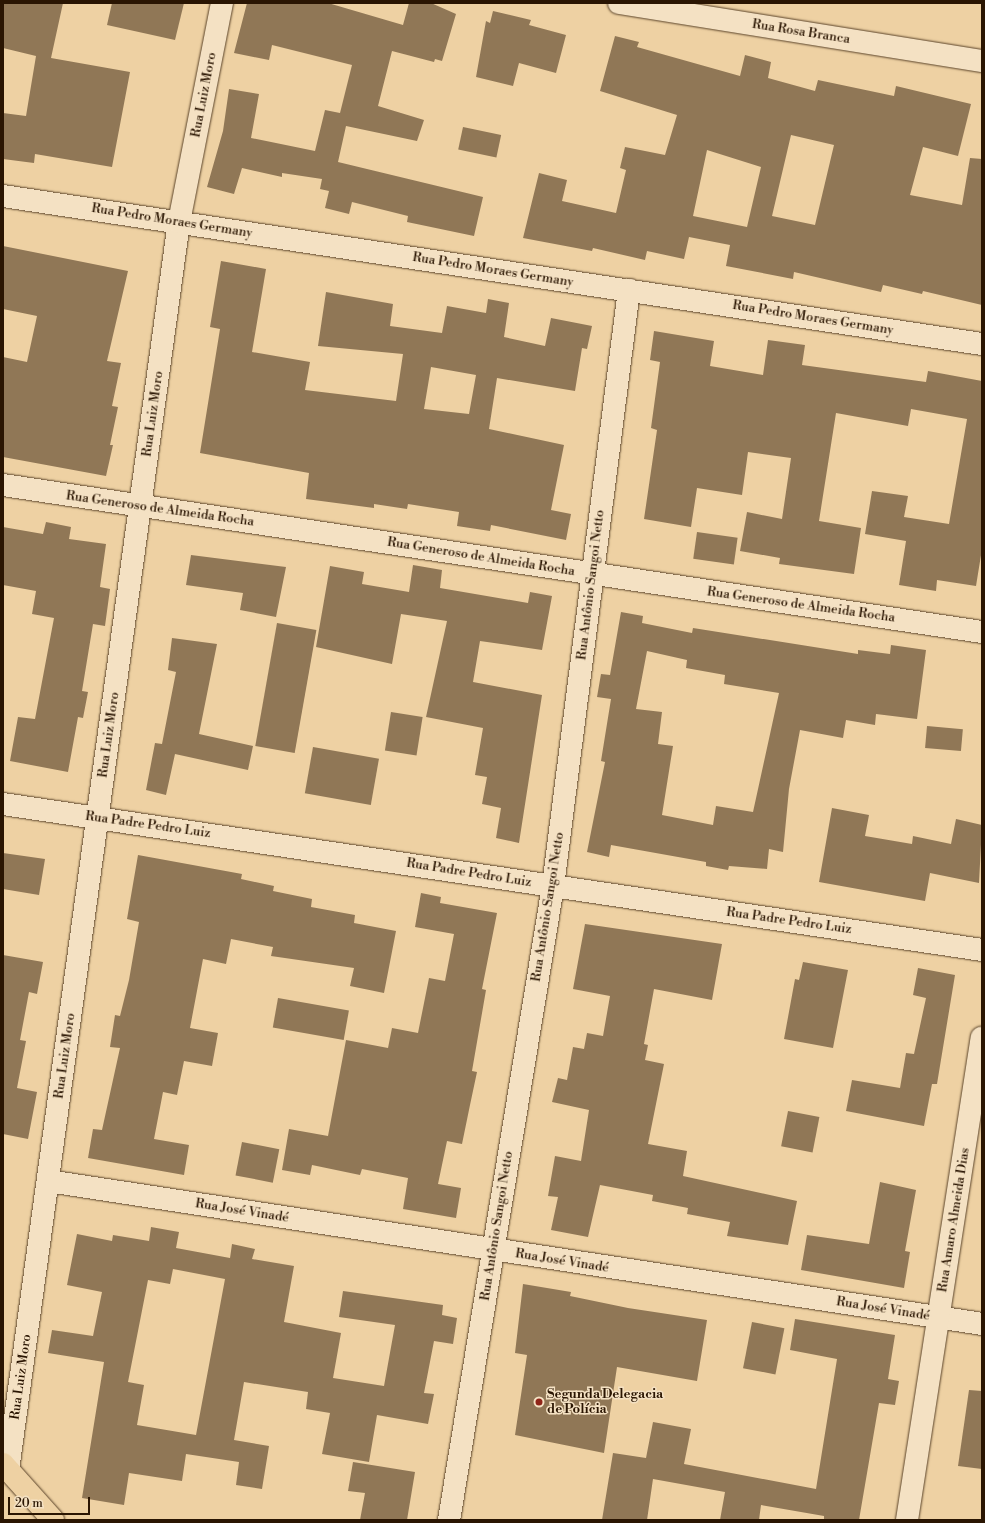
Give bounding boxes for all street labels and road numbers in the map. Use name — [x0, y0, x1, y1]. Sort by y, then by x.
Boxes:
street label: Rua Rosa Branca — [751, 17, 851, 47]
street label: Rua Luiz Moro — [188, 51, 220, 139]
street label: Rua Pedro Moraes Germany — [90, 201, 254, 241]
street label: Rua Pedro Moraes Germany — [411, 250, 575, 290]
street label: Rua Pedro Moraes Germany — [731, 298, 895, 338]
street label: Rua Luiz Moro — [139, 370, 167, 458]
street label: Rua Generoso de Almeida Rocha — [65, 488, 255, 530]
street label: Rua Antônio Sangoi Netto — [574, 509, 608, 661]
street label: Rua Generoso de Almeida Rocha — [386, 534, 576, 580]
street label: Rua Generoso de Almeida Rocha — [706, 584, 896, 626]
street label: Rua Luiz Moro — [95, 691, 123, 779]
street label: Rua Padre Pedro Luiz — [84, 808, 212, 842]
street label: Rua Antônio Sangoi Netto — [528, 831, 568, 983]
street label: Rua Padre Pedro Luiz — [405, 855, 533, 891]
street label: Rua Padre Pedro Luiz — [725, 904, 853, 938]
street label: Rua Luiz Moro — [51, 1012, 79, 1100]
street label: Rua Amaro Almeida Dias — [935, 1147, 973, 1293]
street label: Rua Antônio Sangoi Netto — [477, 1150, 517, 1302]
street label: Rua José Vinadé — [194, 1196, 290, 1226]
street label: Rua José Vinadé — [514, 1246, 610, 1276]
street label: Rua José Vinadé — [835, 1294, 931, 1324]
street label: Rua Luiz Moro — [7, 1333, 35, 1421]

